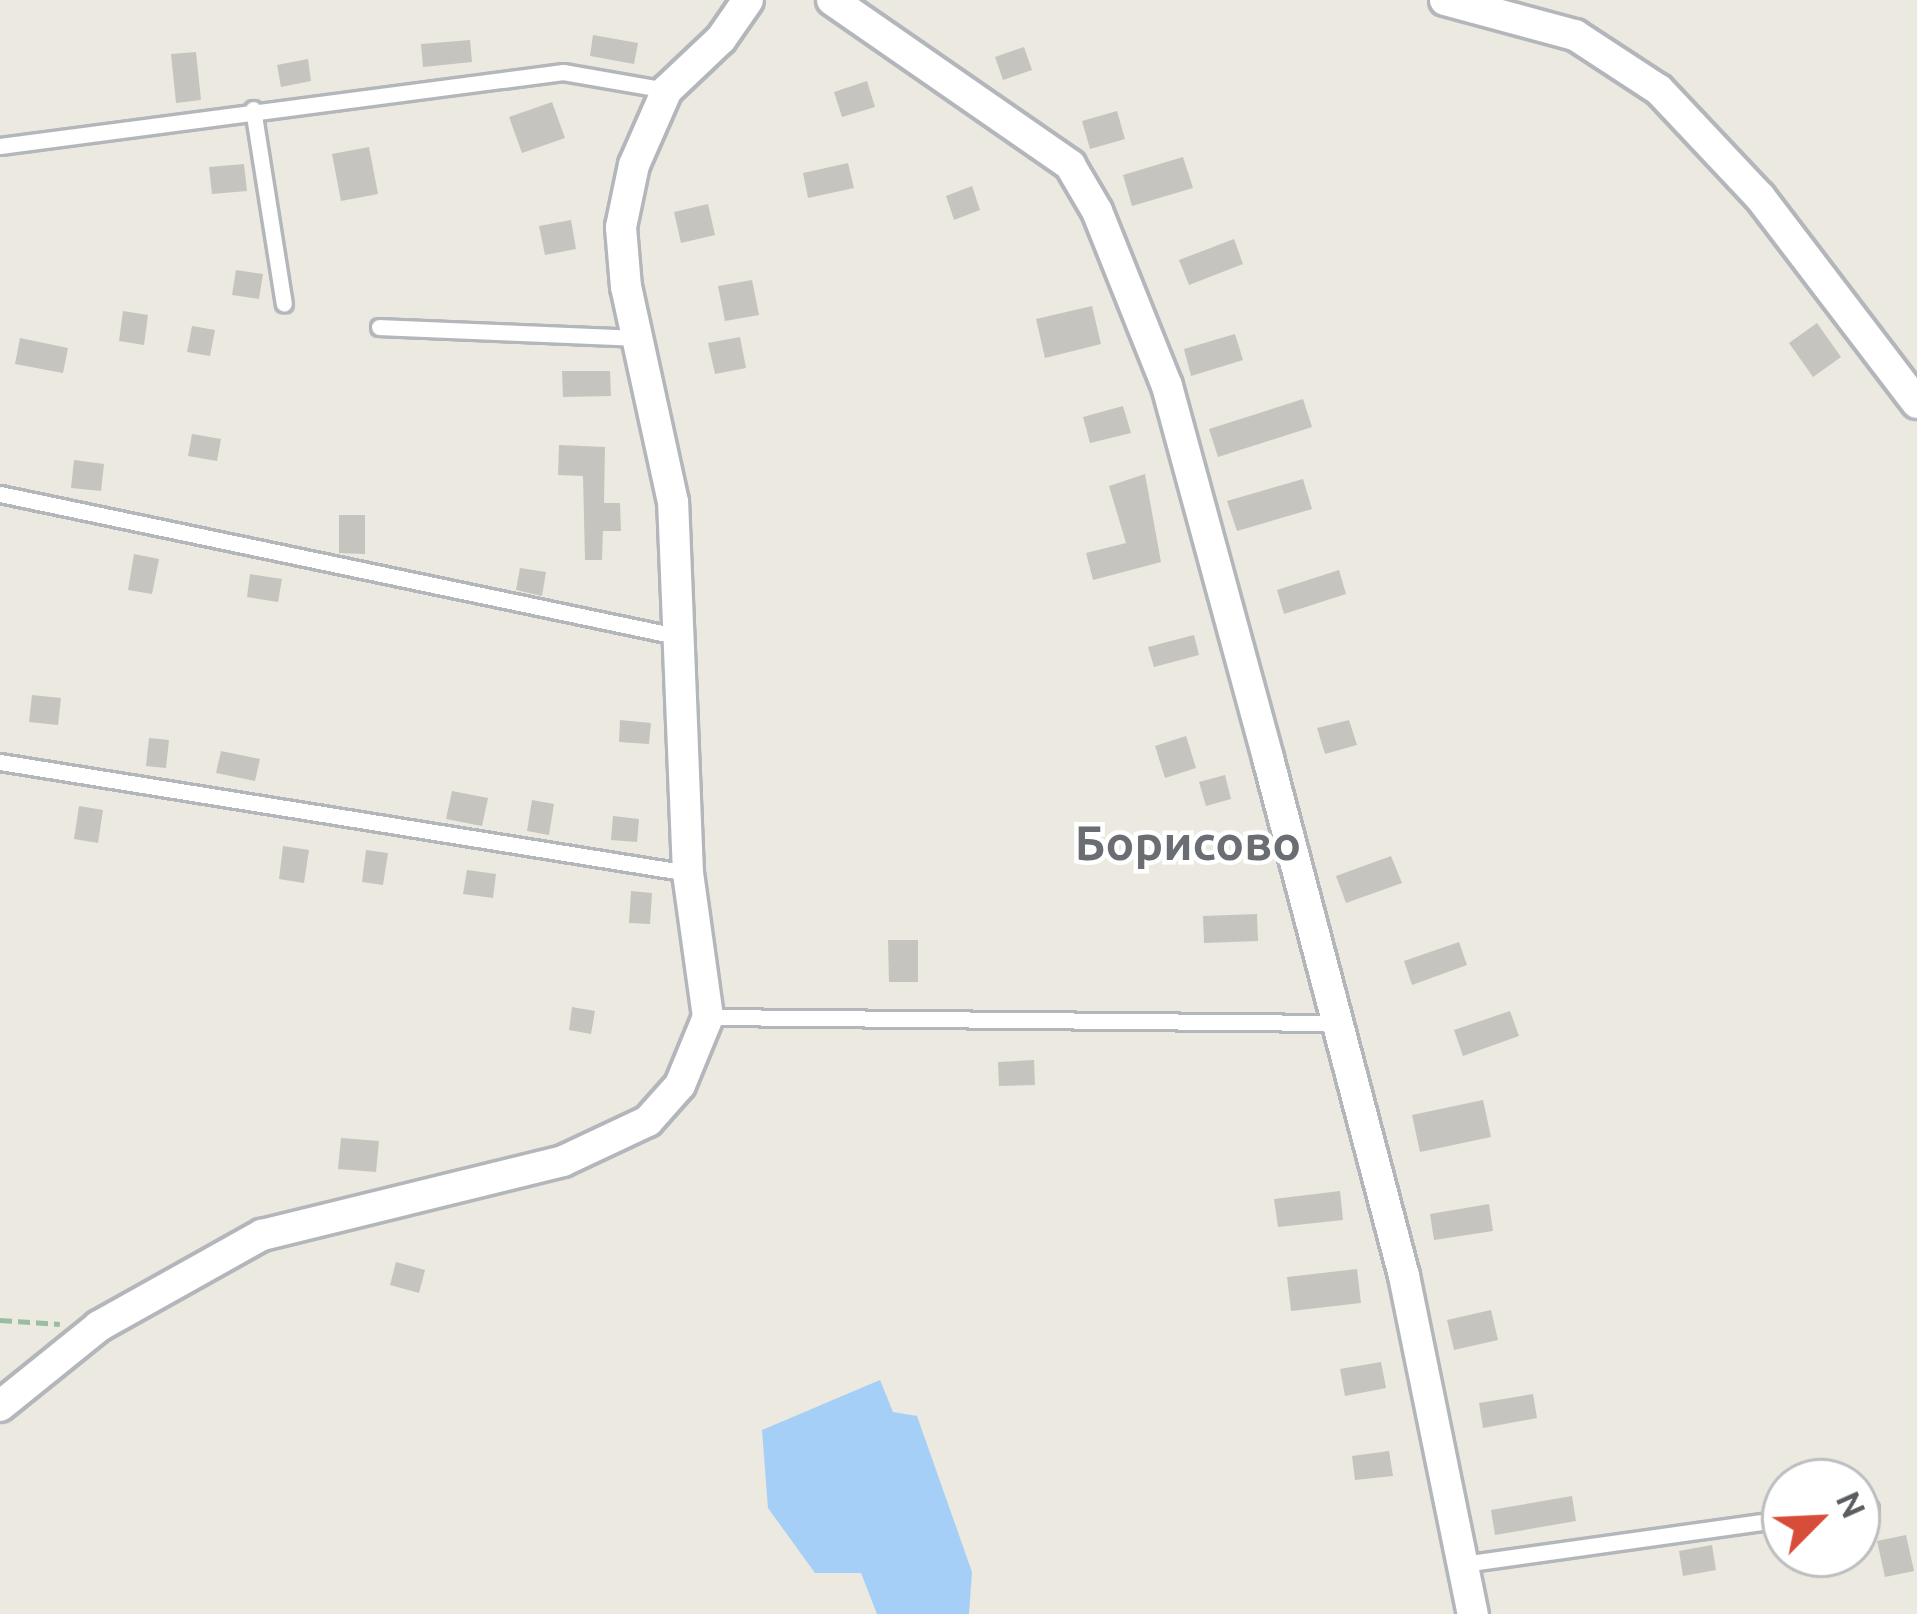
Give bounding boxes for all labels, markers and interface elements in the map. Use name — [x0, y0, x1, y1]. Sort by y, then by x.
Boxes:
district label: Борисово — [1075, 814, 1301, 872]
north arrow — [1761, 1458, 1881, 1578]
text: N — [1830, 1486, 1874, 1523]

